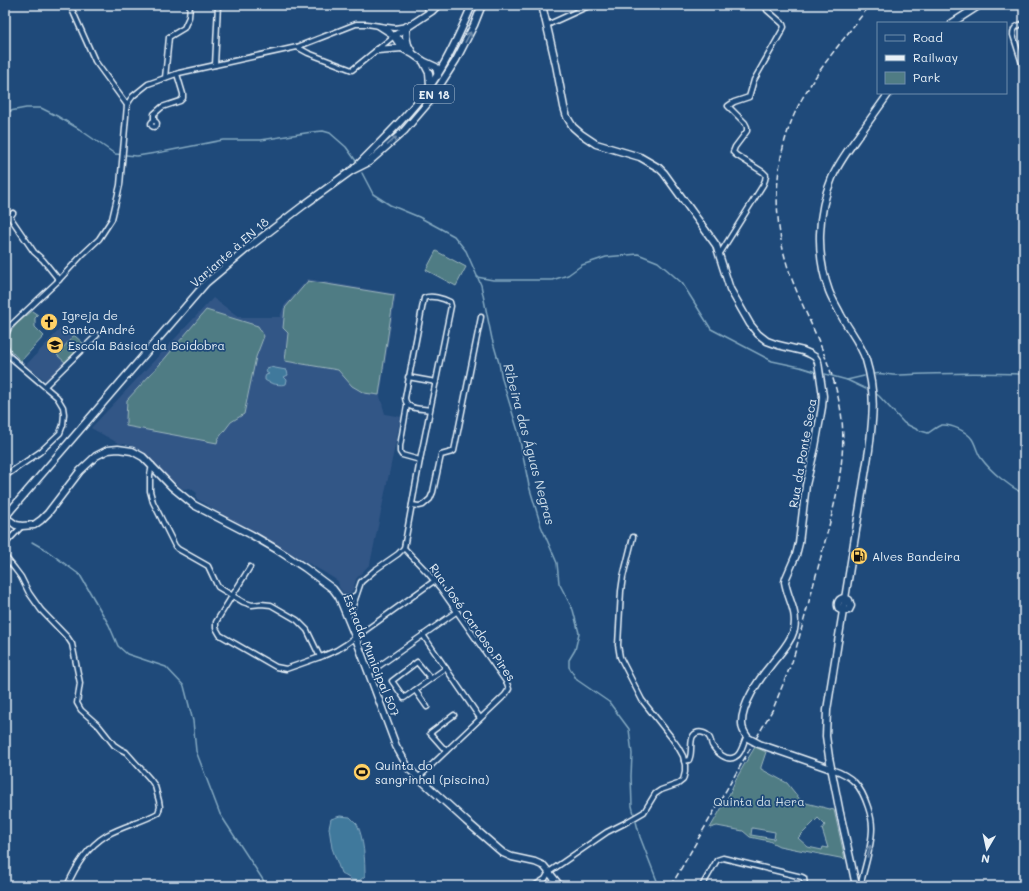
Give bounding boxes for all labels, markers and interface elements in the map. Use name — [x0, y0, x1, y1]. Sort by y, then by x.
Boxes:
legend — [877, 22, 1007, 94]
text: Road — [913, 29, 943, 45]
one-way arrow — [465, 31, 472, 43]
text: Railway — [913, 49, 958, 65]
text: Park — [913, 69, 940, 85]
road number: EN 18 — [414, 85, 454, 103]
one-way arrow — [387, 137, 397, 146]
street label: Variante à EN 18 — [186, 213, 272, 291]
place label: Igreja de Santo André — [62, 307, 135, 337]
church icon: Igreja de Santo André — [39, 312, 59, 332]
school or university icon: Escola Básica da Boidobra — [45, 335, 65, 355]
place label: Escola Básica da Boidobra — [68, 337, 225, 353]
water label: Ribeira das Águas Negras — [500, 361, 560, 527]
street label: Rua da Ponte Seca — [784, 397, 820, 509]
fuel station icon: Alves Bandeira — [849, 546, 869, 566]
place label: Alves Bandeira — [872, 548, 961, 564]
street label: Rua José Cardoso Pires — [426, 560, 520, 684]
street label: Estrada Municipal 507 — [340, 592, 404, 719]
place label: Quinta do sangrinhal (piscina) — [375, 757, 489, 787]
sports icon: Quinta do sangrinhal (piscina) — [352, 762, 372, 782]
park label: Quinta da Hera — [713, 793, 805, 809]
north arrow — [967, 829, 1007, 869]
one-way arrow — [865, 844, 873, 857]
text: N — [980, 851, 991, 867]

